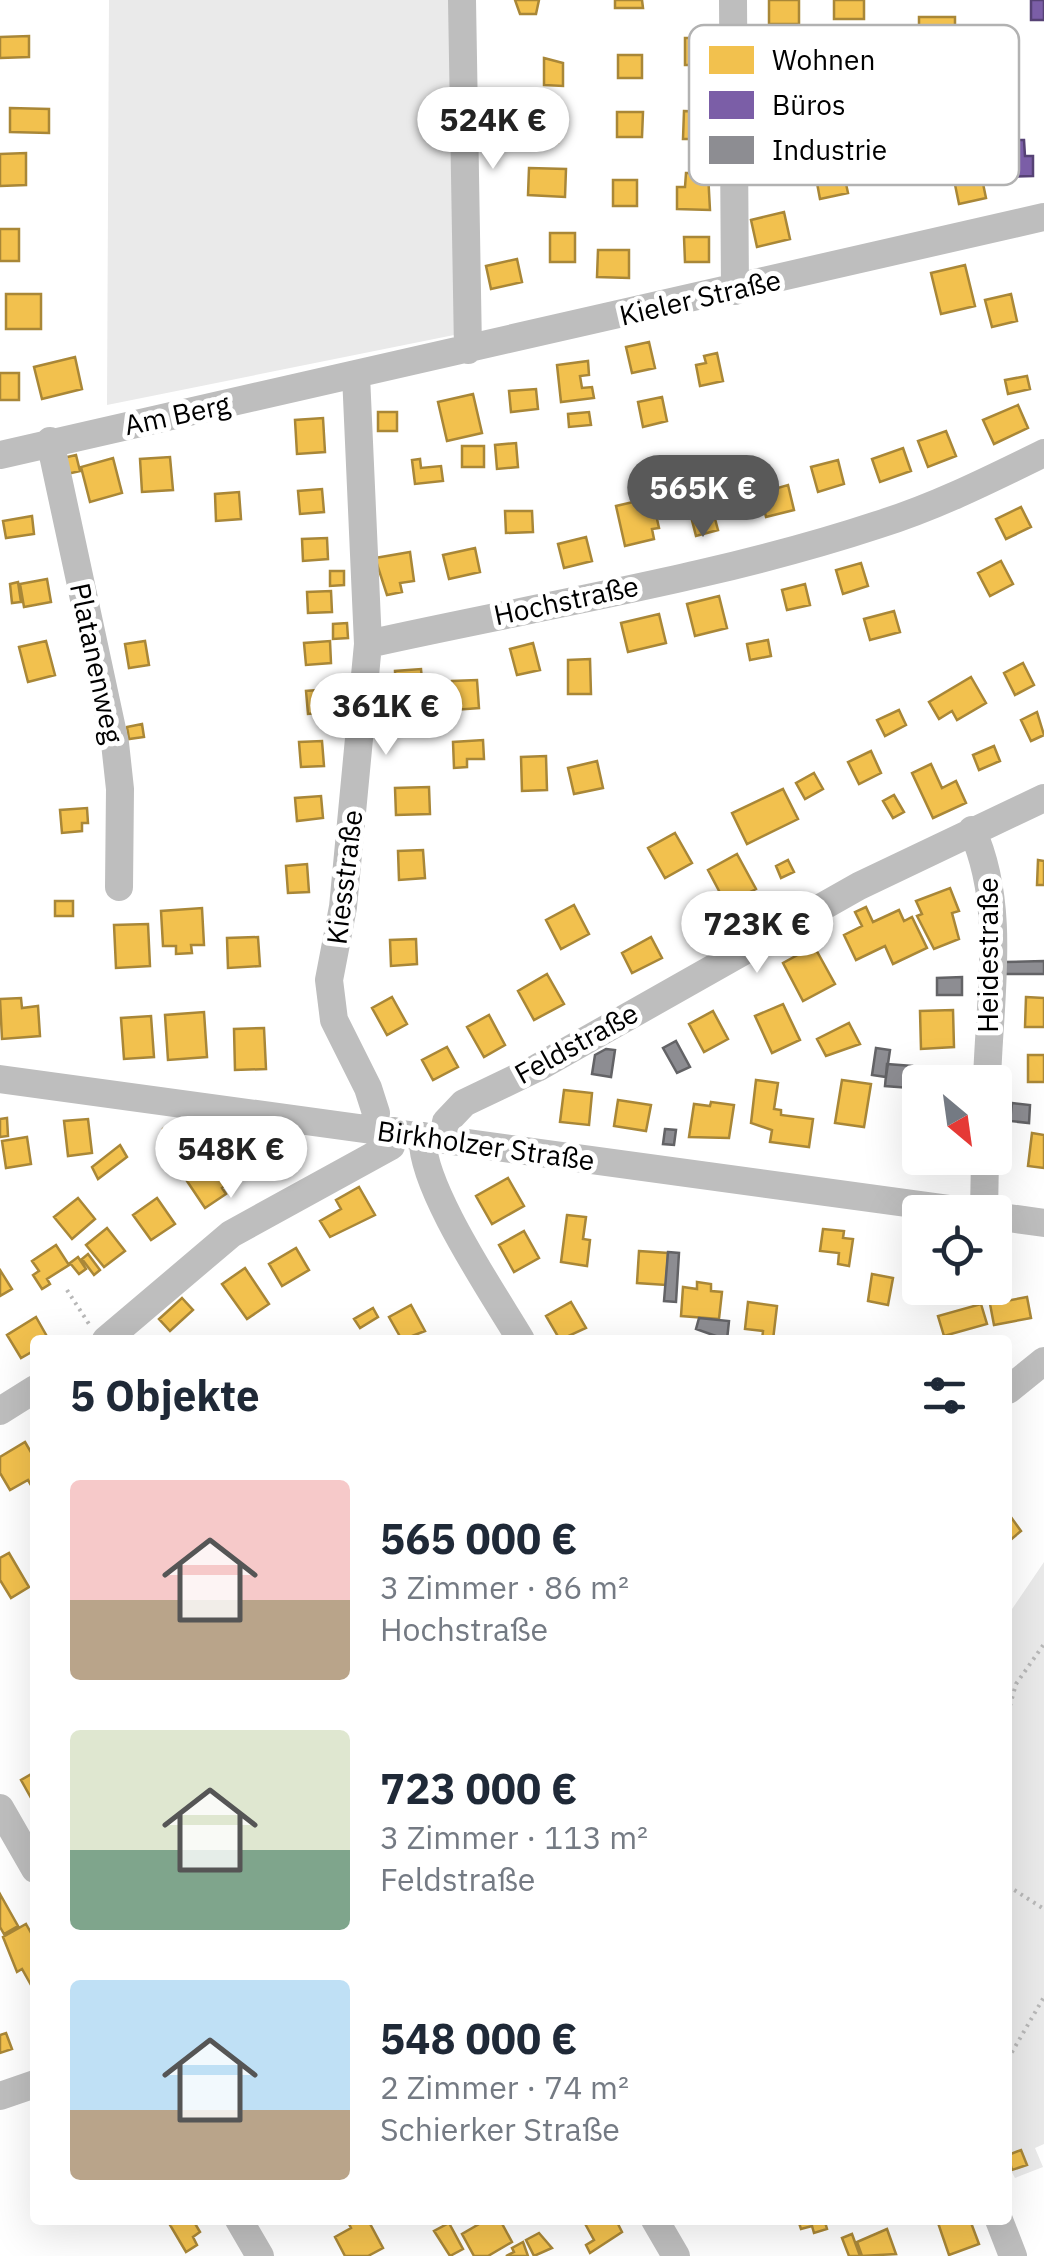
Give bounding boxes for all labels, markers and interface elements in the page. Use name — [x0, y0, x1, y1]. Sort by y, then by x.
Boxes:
legend — [689, 25, 1019, 185]
text: Wohnen — [772, 41, 875, 78]
text: Büros — [772, 86, 846, 123]
pin: 524K € — [412, 87, 574, 172]
text: 524K € — [439, 98, 547, 140]
text: Industrie — [772, 131, 887, 168]
street label: Kieler Straße — [616, 260, 784, 334]
street label: Am Berg — [121, 385, 233, 443]
pin: 565K € — [622, 455, 784, 540]
text: 565K € — [649, 466, 757, 508]
street label: Hochstraße — [490, 567, 642, 633]
street label: Platanenweg — [62, 579, 132, 747]
pin: 361K € — [305, 673, 467, 758]
text: 361K € — [332, 684, 440, 726]
street label: Kiesstraße — [317, 808, 371, 946]
street label: Heidestraße — [969, 877, 1006, 1033]
pin: 723K € — [676, 891, 838, 976]
text: 723K € — [703, 902, 811, 944]
street label: Feldstraße — [508, 994, 644, 1092]
north arrow — [902, 1065, 1012, 1175]
map controls — [902, 1065, 1012, 1305]
street label: Birkholzer Straße — [375, 1111, 597, 1179]
pin: 548K € — [150, 1116, 312, 1201]
text: 548K € — [177, 1127, 285, 1169]
button: locate — [902, 1195, 1012, 1305]
text: 5 Objekte — [70, 1368, 260, 1423]
icon: filters — [917, 1368, 972, 1423]
text: 565 000 € — [380, 1511, 577, 1566]
icon: home — [150, 1520, 270, 1640]
text: 3 Zimmer · 86 m² — [380, 1566, 629, 1608]
text: Hochstraße — [380, 1608, 548, 1650]
text: 723 000 € — [380, 1761, 577, 1816]
icon: home — [150, 1770, 270, 1890]
text: 3 Zimmer · 113 m² — [380, 1816, 648, 1858]
text: Feldstraße — [380, 1858, 535, 1900]
text: 548 000 € — [380, 2011, 577, 2066]
icon: home — [150, 2020, 270, 2140]
text: 2 Zimmer · 74 m² — [380, 2066, 629, 2108]
text: Schierker Straße — [380, 2108, 620, 2150]

